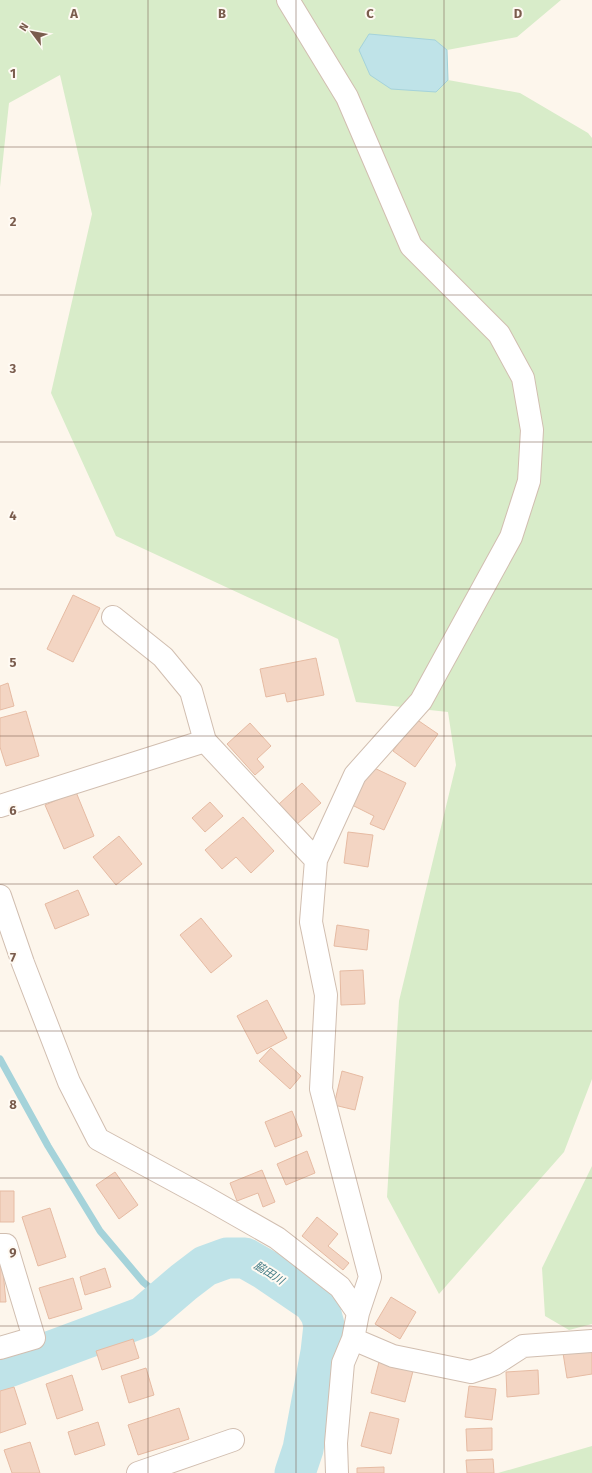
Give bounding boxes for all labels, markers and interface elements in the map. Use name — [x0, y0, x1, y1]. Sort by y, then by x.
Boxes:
text: A — [69, 6, 78, 21]
text: B — [218, 6, 226, 21]
text: C — [366, 6, 374, 21]
text: D — [514, 6, 523, 21]
north arrow — [12, 12, 52, 52]
text: N — [16, 20, 31, 34]
text: 1 — [10, 66, 16, 81]
text: 2 — [10, 214, 17, 229]
text: 3 — [9, 361, 17, 376]
text: 4 — [9, 508, 17, 523]
text: 5 — [10, 655, 17, 670]
text: 6 — [9, 803, 17, 818]
text: 7 — [10, 950, 16, 965]
text: 8 — [9, 1097, 17, 1112]
text: 9 — [9, 1245, 17, 1260]
water label: 脇田川 — [252, 1259, 287, 1288]

